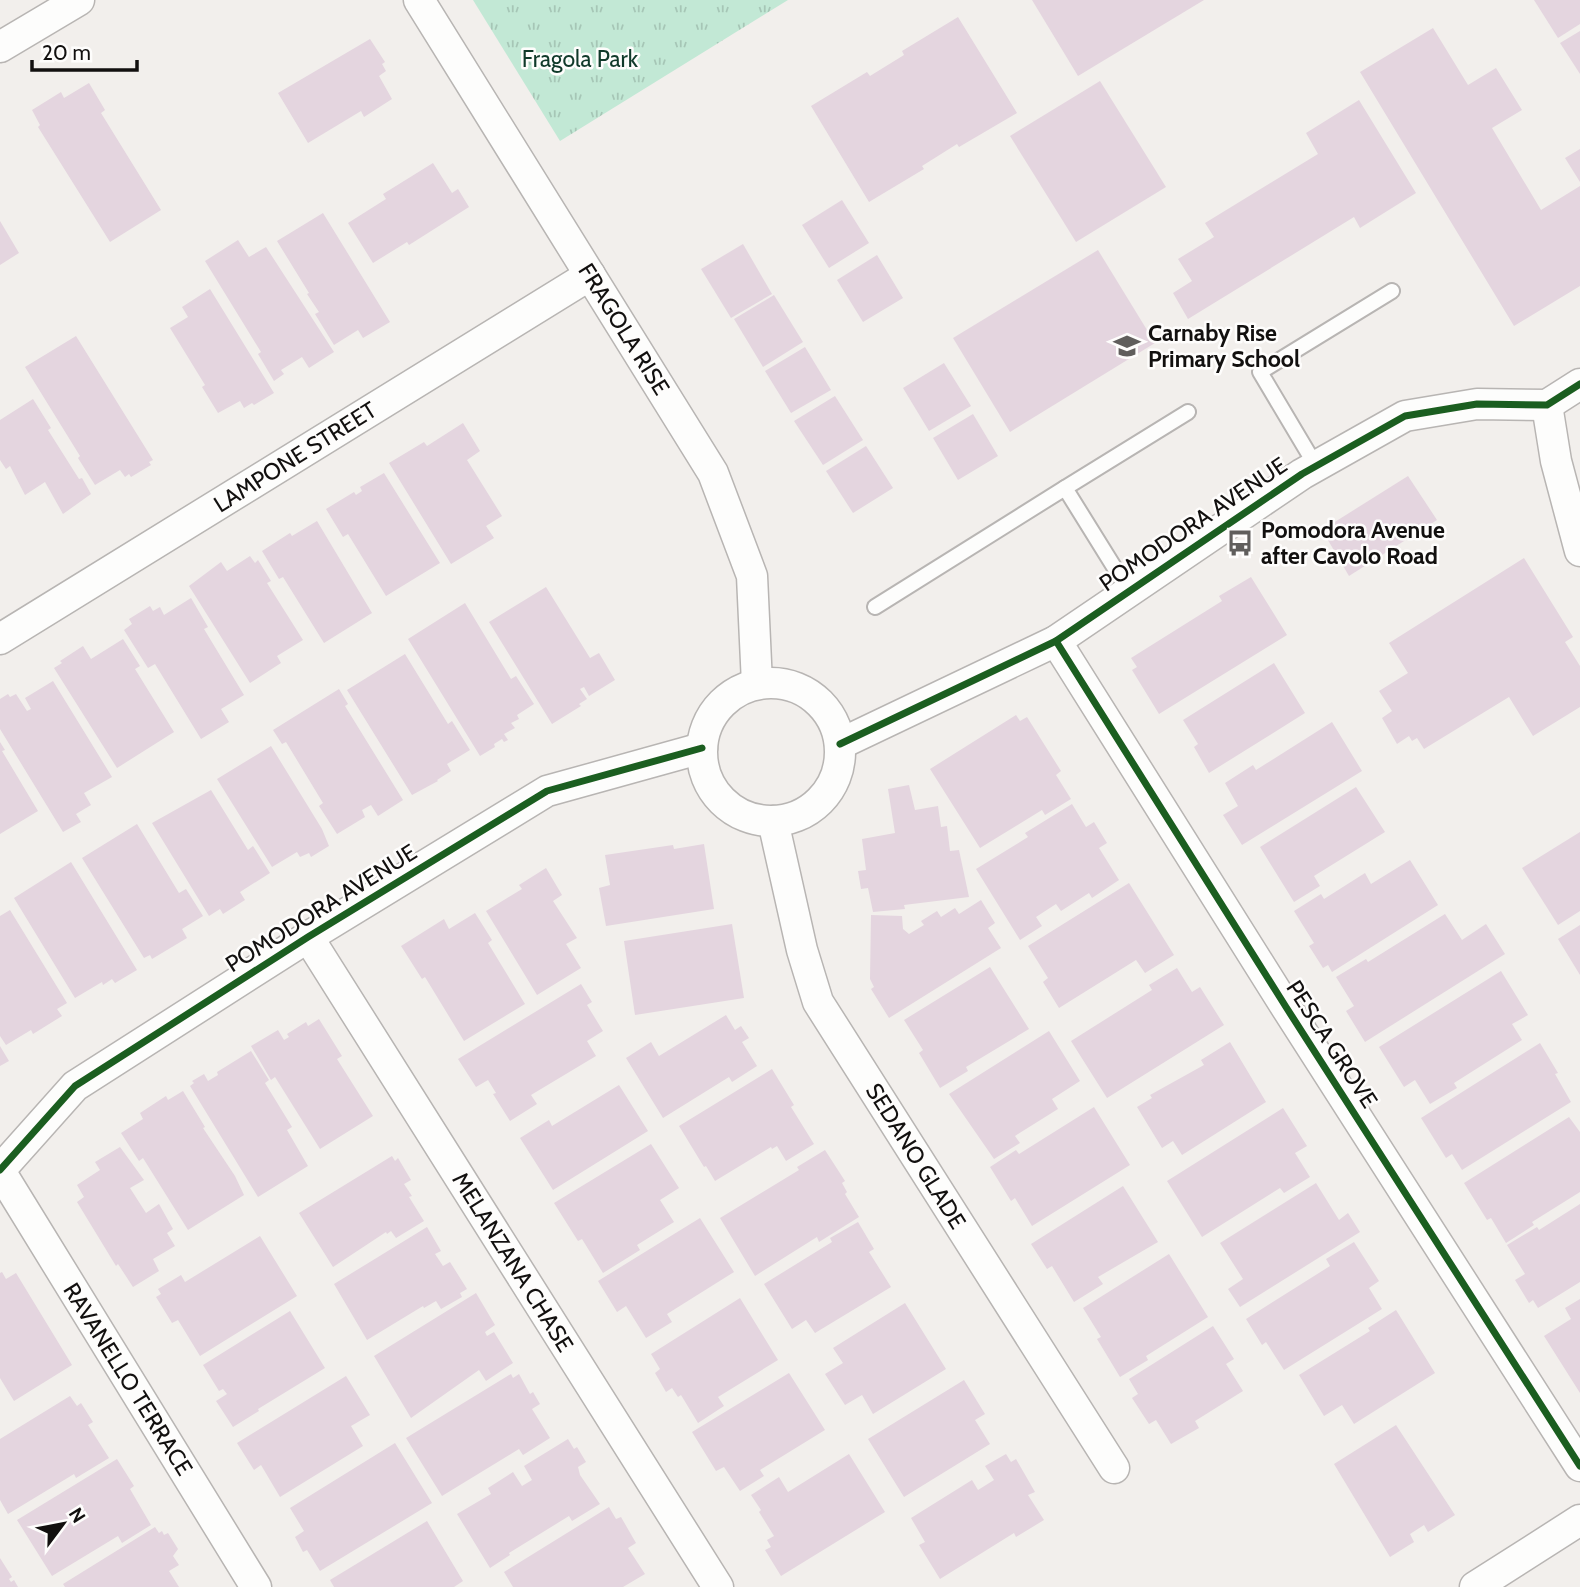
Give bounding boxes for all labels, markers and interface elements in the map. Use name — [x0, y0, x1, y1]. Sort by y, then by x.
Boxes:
scale bar — [32, 28, 136, 72]
text: 20 m — [42, 40, 91, 65]
park label: Fragola Park — [522, 45, 639, 73]
street label: FRAGOLA RISE — [572, 258, 676, 400]
place label: Carnaby Rise Primary School — [1148, 319, 1300, 373]
school or university icon: Carnaby Rise Primary School — [1112, 331, 1142, 361]
street label: LAMPONE STREET — [208, 396, 382, 518]
street label: POMODORA AVENUE — [1094, 451, 1292, 597]
place label: Pomodora Avenue after Cavolo Road — [1261, 516, 1445, 570]
bus stop icon: Pomodora Avenue after Cavolo Road — [1225, 528, 1255, 558]
street label: POMODORA AVENUE — [220, 838, 422, 978]
street label: PESCA GROVE — [1280, 975, 1384, 1113]
street label: SEDANO GLADE — [860, 1078, 972, 1234]
street label: MELANZANA CHASE — [446, 1167, 580, 1357]
street label: RAVANELLO TERRACE — [57, 1278, 199, 1480]
north arrow — [28, 1489, 98, 1559]
text: N — [64, 1503, 90, 1527]

